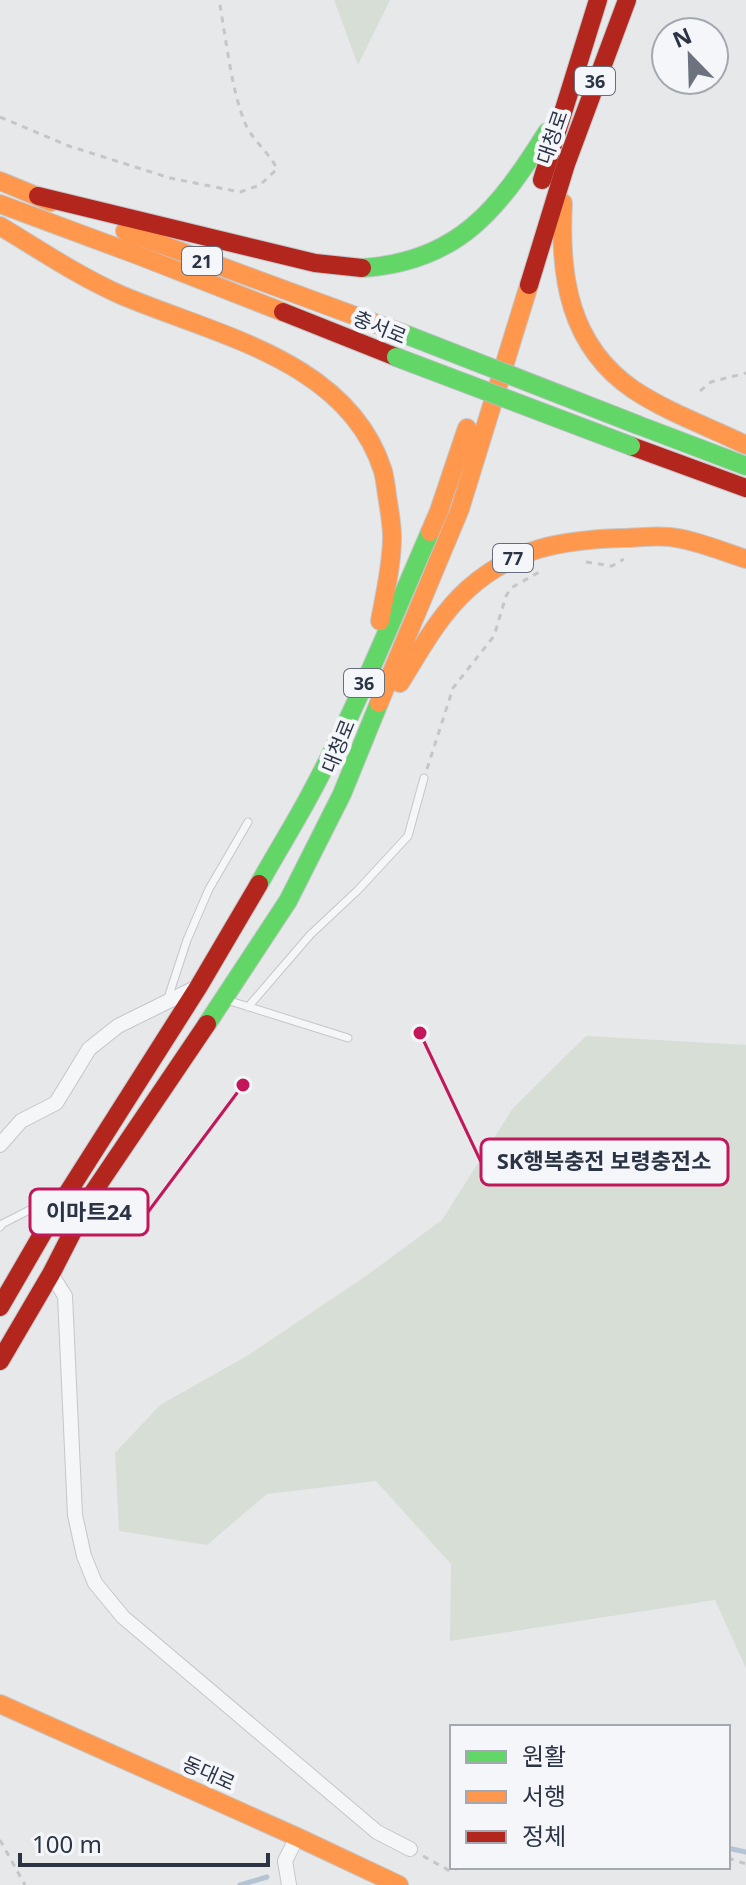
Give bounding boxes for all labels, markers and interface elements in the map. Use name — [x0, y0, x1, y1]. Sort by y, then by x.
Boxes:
north arrow — [650, 16, 730, 96]
text: N — [668, 19, 696, 54]
road number: 36 — [575, 67, 615, 95]
street label: 대청로 — [530, 107, 574, 167]
road number: 21 — [182, 247, 222, 275]
street label: 충서로 — [349, 304, 411, 350]
road number: 77 — [493, 544, 533, 572]
road number: 36 — [344, 669, 384, 697]
street label: 대청로 — [315, 715, 361, 777]
callout: SK행복충전 보령충전소 — [481, 1139, 728, 1185]
text: SK행복충전 보령충전소 — [497, 1145, 711, 1175]
callout: 이마트24 — [30, 1189, 148, 1235]
text: 이마트24 — [46, 1196, 132, 1226]
legend — [450, 1725, 730, 1869]
text: 원활 — [522, 1739, 566, 1772]
street label: 동대로 — [178, 1749, 240, 1797]
text: 서행 — [522, 1779, 566, 1812]
scale bar — [20, 1817, 268, 1867]
text: 정체 — [522, 1819, 566, 1852]
text: 100 m — [32, 1827, 102, 1860]

